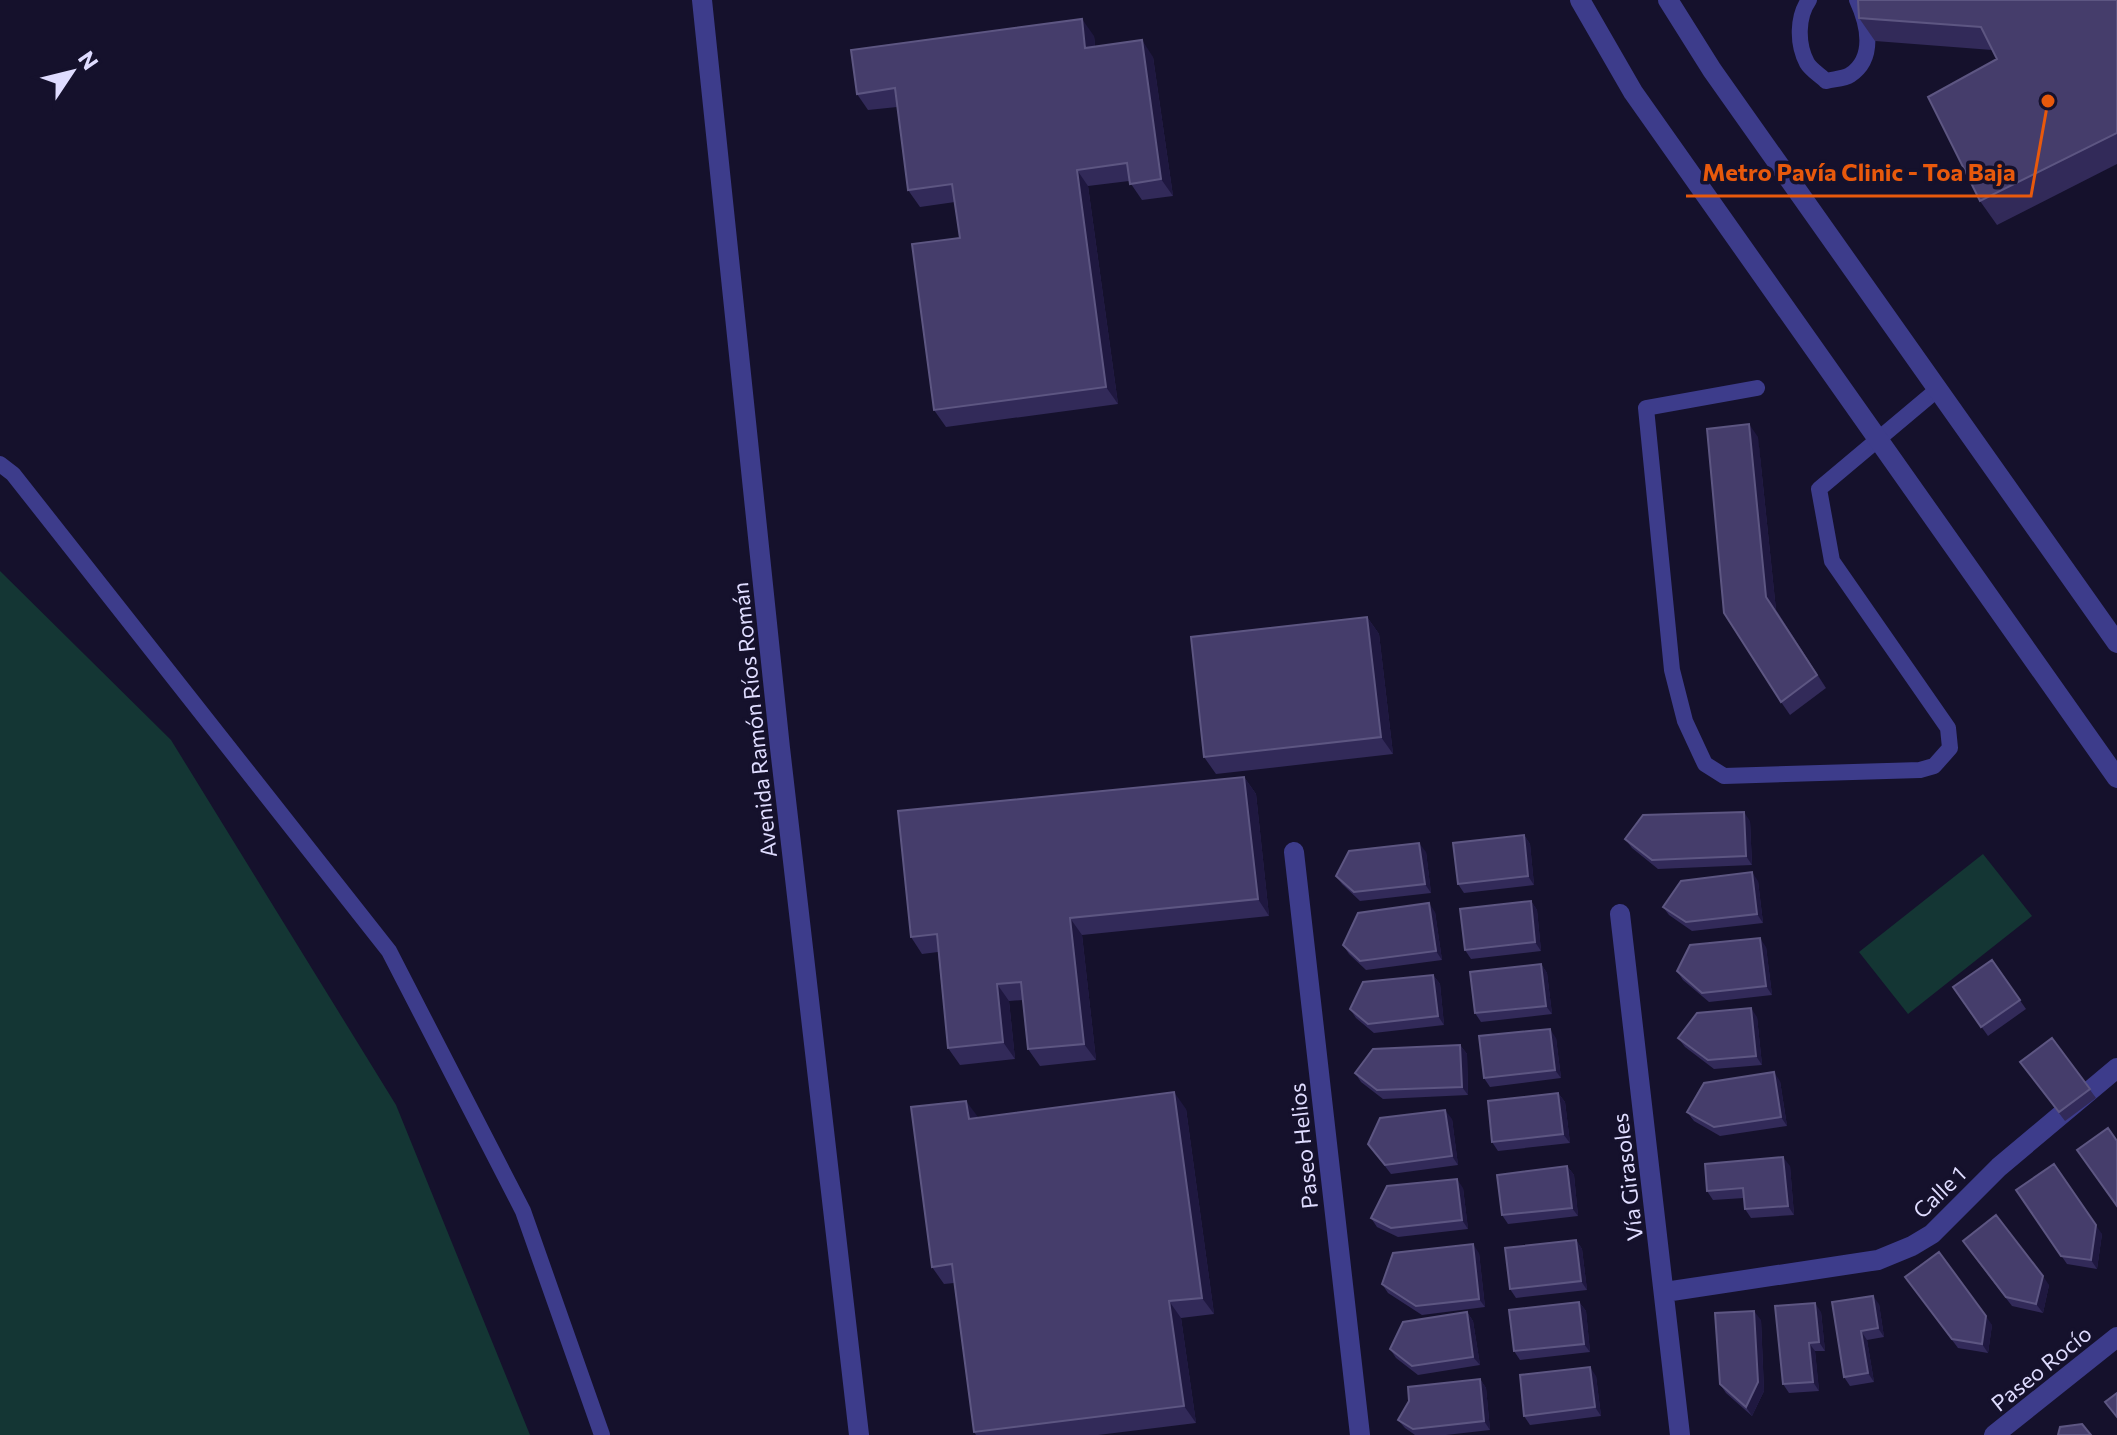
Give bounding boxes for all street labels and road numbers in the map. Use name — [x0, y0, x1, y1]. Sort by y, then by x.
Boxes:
street label: Avenida Ramón Ríos Román — [726, 581, 782, 859]
street label: Paseo Helios — [1283, 1082, 1323, 1210]
street label: Vía Girasoles — [1606, 1112, 1648, 1242]
street label: Calle 1 — [1907, 1160, 1971, 1224]
street label: Paseo Rocío — [1985, 1319, 2097, 1417]

